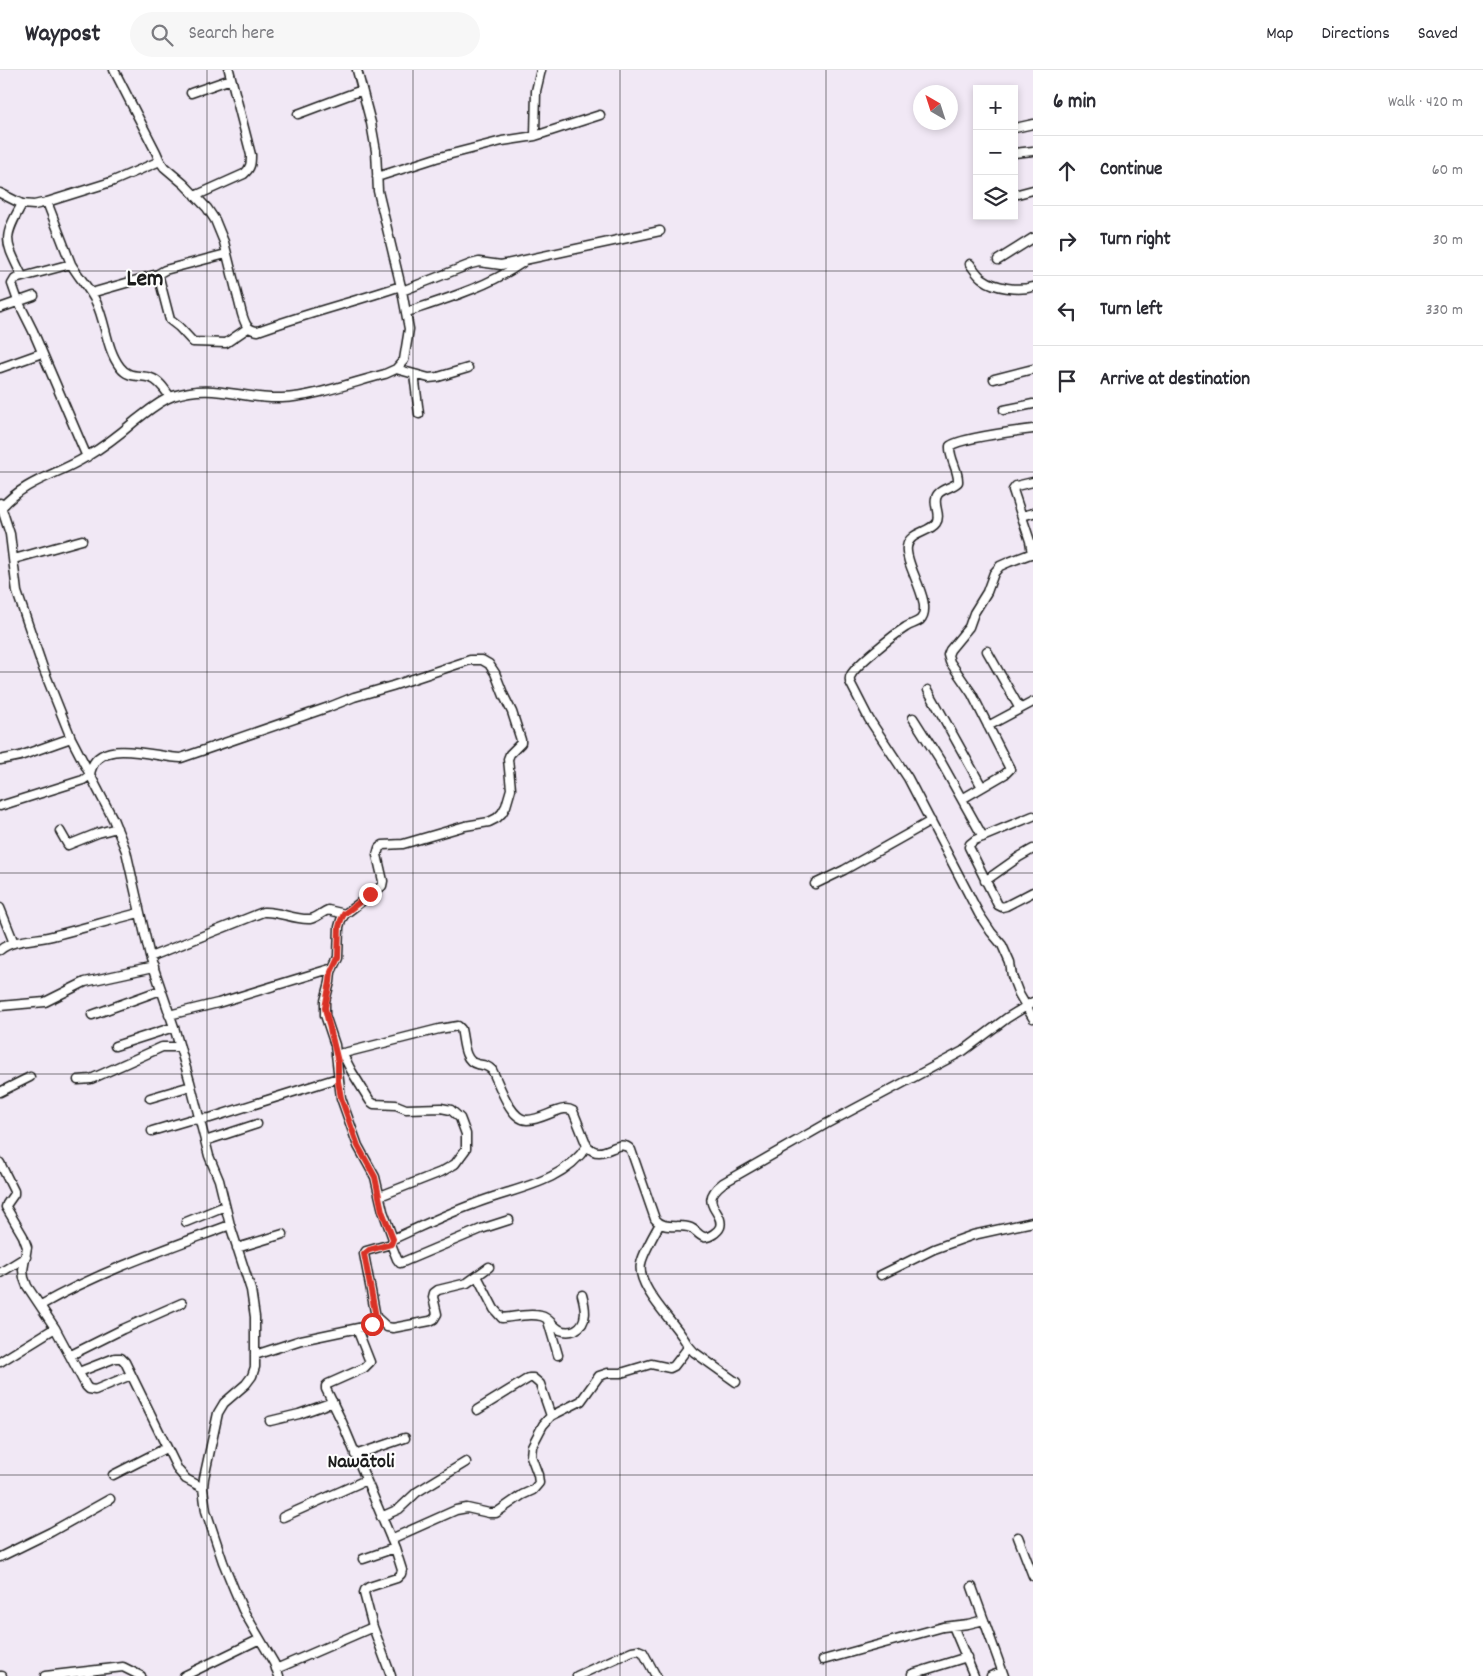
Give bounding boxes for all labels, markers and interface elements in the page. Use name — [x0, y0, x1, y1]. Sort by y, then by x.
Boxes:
search box — [130, 12, 480, 57]
text: Waypost — [25, 18, 100, 52]
icon: search — [148, 21, 176, 49]
text: Search here — [188, 21, 274, 48]
text: Map — [1266, 22, 1293, 47]
text: Directions — [1321, 22, 1390, 47]
text: Saved — [1418, 22, 1458, 47]
north arrow — [913, 85, 958, 130]
map controls — [973, 85, 1018, 220]
button: + — [973, 85, 1018, 130]
text: 6 min — [1053, 88, 1096, 118]
text: Walk · 420 m — [1388, 91, 1463, 114]
button: − — [973, 130, 1018, 175]
icon: ahead — [1053, 157, 1081, 185]
text: Continue — [1100, 157, 1162, 184]
text: 60 m — [1432, 159, 1463, 182]
button: layers — [973, 175, 1018, 220]
icon: right — [1053, 227, 1081, 255]
text: Turn right — [1100, 227, 1171, 254]
text: 30 m — [1433, 229, 1463, 252]
district label: Lem — [127, 263, 163, 297]
icon: left — [1053, 297, 1081, 325]
text: Turn left — [1100, 297, 1163, 324]
text: 330 m — [1425, 299, 1463, 322]
icon: arrive — [1053, 367, 1081, 395]
text: Arrive at destination — [1100, 367, 1250, 394]
route end — [359, 883, 382, 906]
route start — [361, 1313, 384, 1336]
district label: Nawātoli — [328, 1449, 395, 1477]

